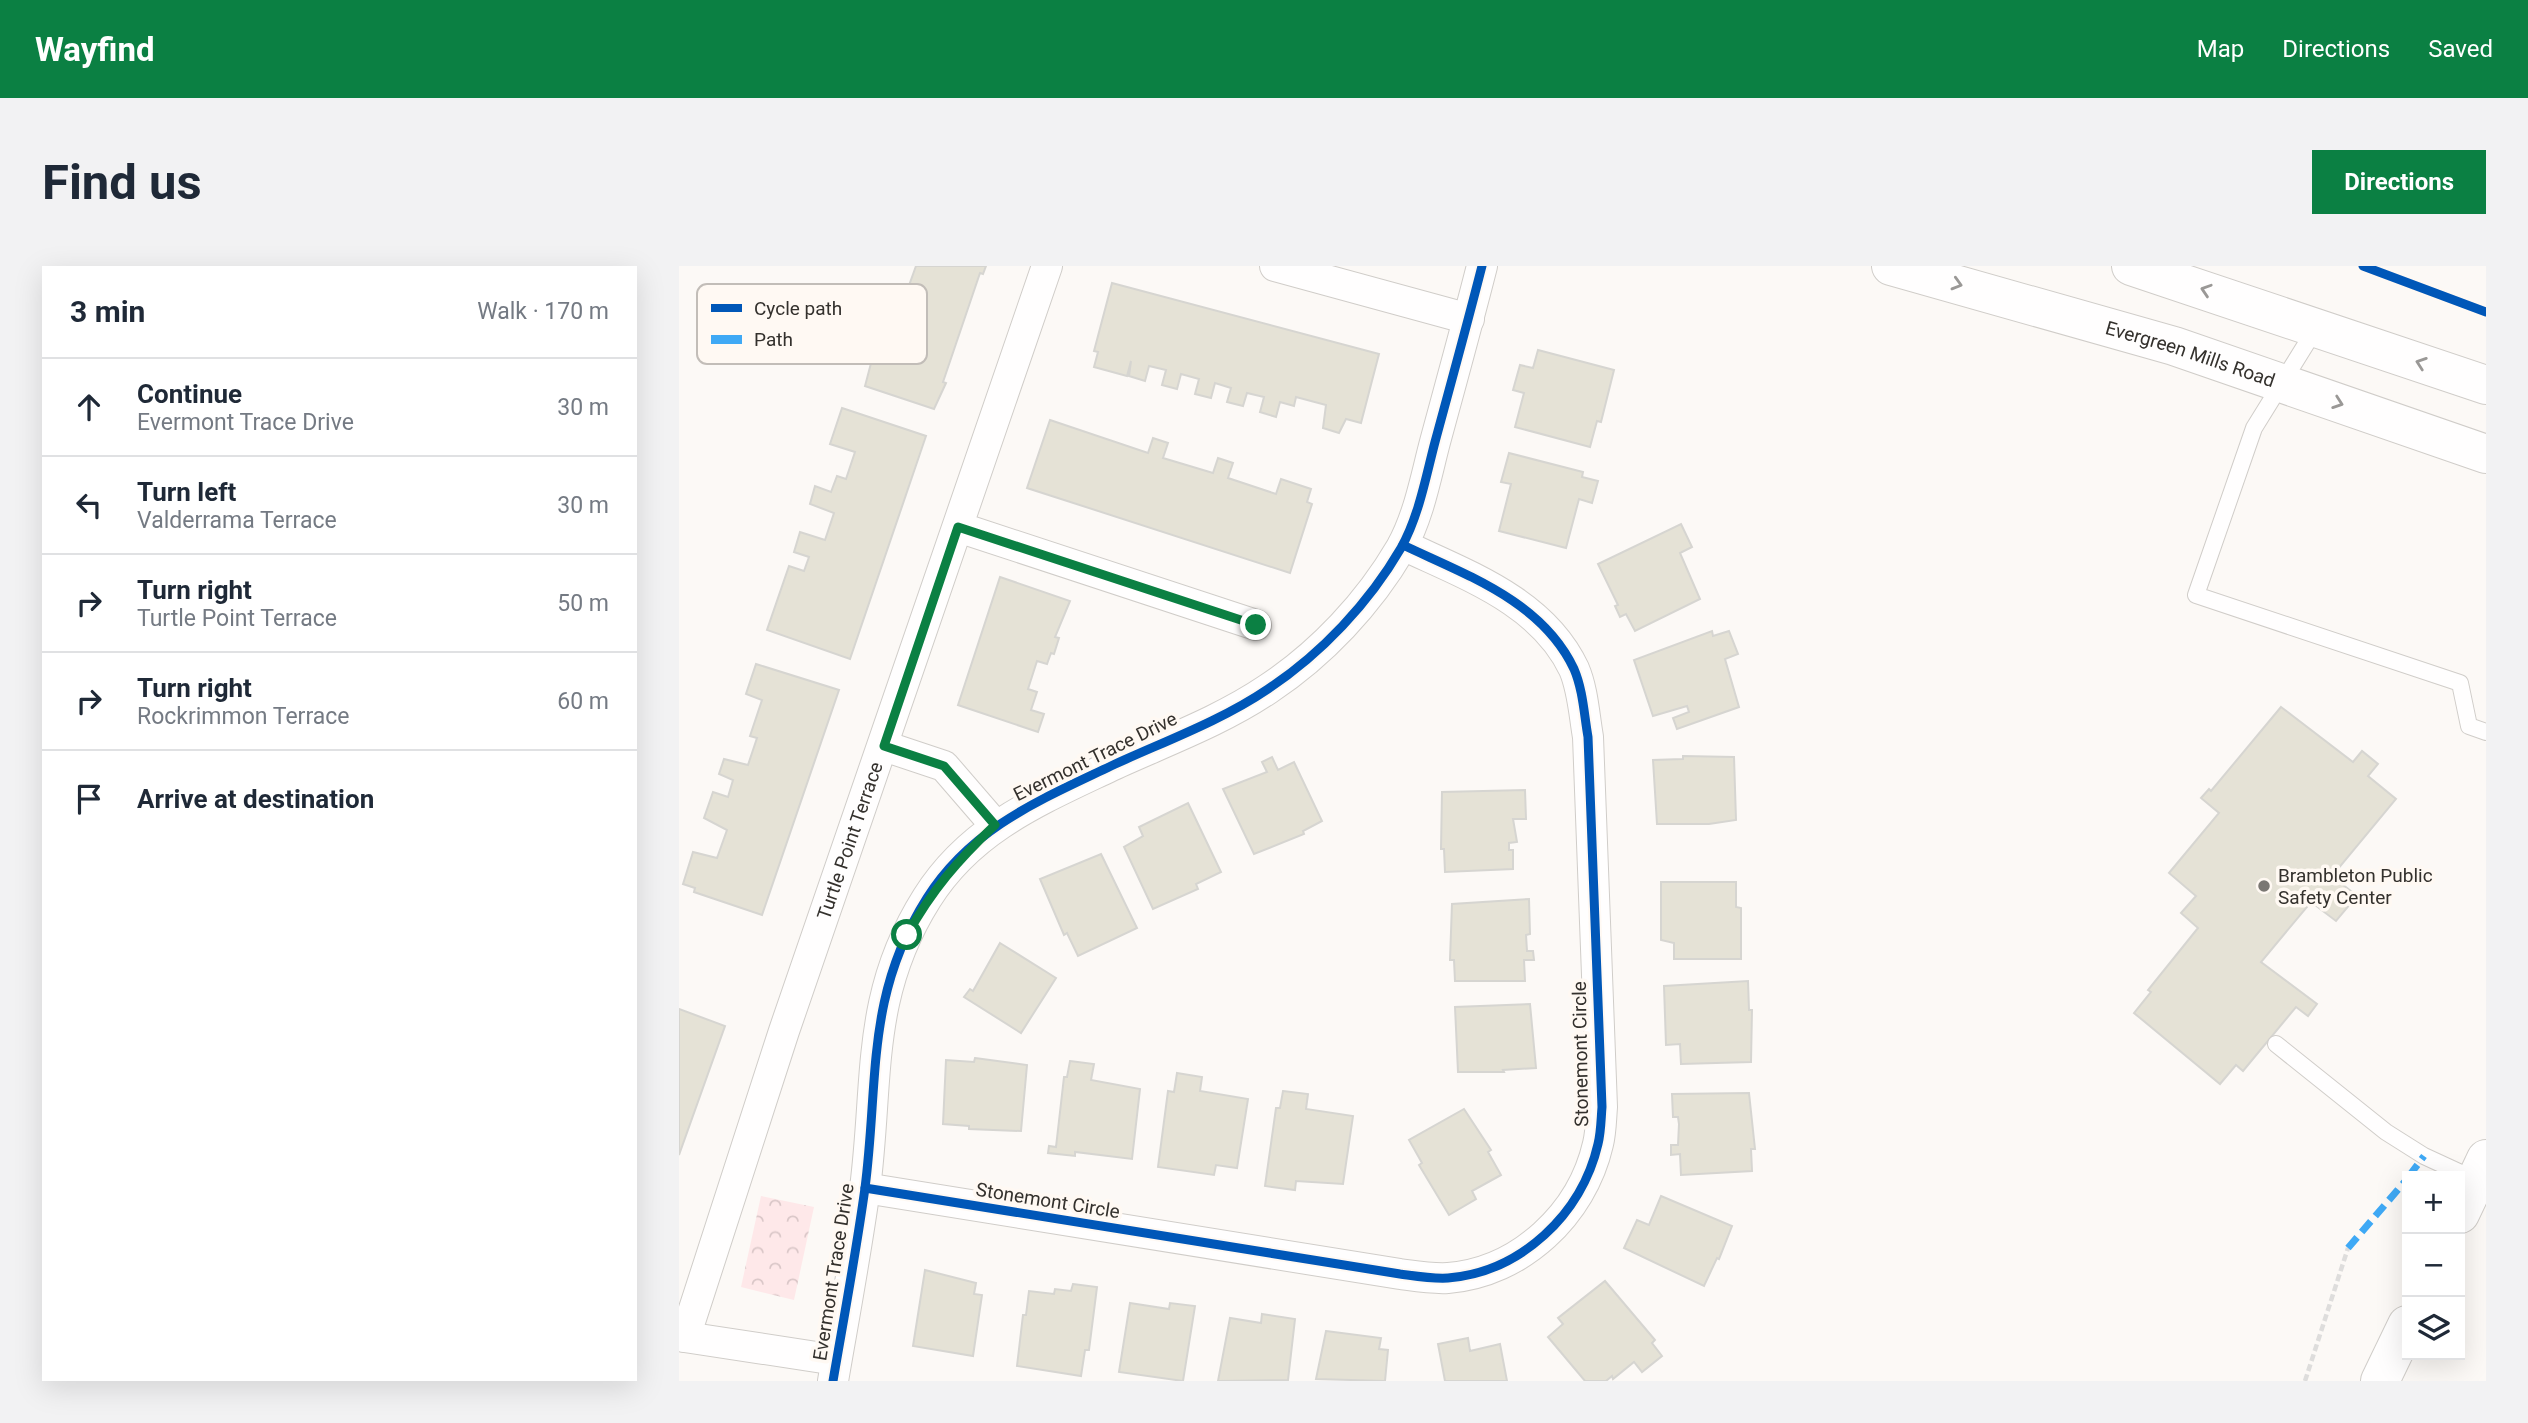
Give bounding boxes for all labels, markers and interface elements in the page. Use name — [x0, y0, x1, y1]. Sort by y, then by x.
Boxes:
text: Wayfind — [35, 30, 155, 69]
text: Map — [2197, 35, 2244, 63]
text: Directions — [2282, 35, 2390, 63]
text: Saved — [2428, 35, 2493, 63]
button: Directions — [2312, 150, 2486, 214]
text: Find us — [42, 154, 202, 211]
one-way arrow — [1951, 276, 1963, 291]
legend — [697, 284, 927, 364]
one-way arrow — [2200, 284, 2212, 299]
text: 3 min — [70, 294, 145, 329]
text: Cycle path — [754, 297, 842, 320]
text: Walk · 170 m — [477, 298, 609, 325]
street label: Evergreen Mills Road — [2103, 316, 2278, 392]
text: Path — [754, 328, 793, 351]
one-way arrow — [2416, 357, 2428, 371]
text: Continue — [137, 379, 242, 409]
icon: ahead — [70, 388, 108, 426]
text: 30 m — [557, 394, 609, 421]
one-way arrow — [2331, 395, 2343, 409]
text: Evermont Trace Drive — [137, 409, 354, 436]
text: Turn left — [137, 477, 236, 507]
icon: left — [70, 486, 108, 524]
text: 30 m — [557, 492, 609, 519]
text: Valderrama Terrace — [137, 507, 337, 534]
text: Turn right — [137, 575, 252, 605]
icon: right — [70, 584, 108, 622]
text: 50 m — [557, 590, 609, 617]
text: Turtle Point Terrace — [137, 605, 337, 632]
route end — [1240, 609, 1271, 640]
text: Turn right — [137, 673, 252, 703]
icon: right — [70, 682, 108, 720]
text: 60 m — [557, 688, 609, 715]
text: Rockrimmon Terrace — [137, 703, 349, 730]
street label: Evermont Trace Drive — [1010, 707, 1181, 806]
street label: Turtle Point Terrace — [812, 759, 888, 923]
icon: arrive — [70, 780, 108, 818]
text: Arrive at destination — [137, 784, 374, 814]
place label: Brambleton Public Safety Center — [2278, 864, 2433, 909]
marker: Brambleton Public Safety Center — [2256, 878, 2272, 894]
route start — [891, 919, 922, 950]
street label: Stonemont Circle — [1568, 981, 1593, 1127]
map controls — [2402, 1171, 2465, 1360]
button: + — [2402, 1171, 2465, 1234]
street label: Stonemont Circle — [974, 1178, 1122, 1223]
street label: Evermont Trace Drive — [808, 1182, 859, 1362]
button: − — [2402, 1234, 2465, 1297]
button: layers — [2402, 1297, 2465, 1360]

